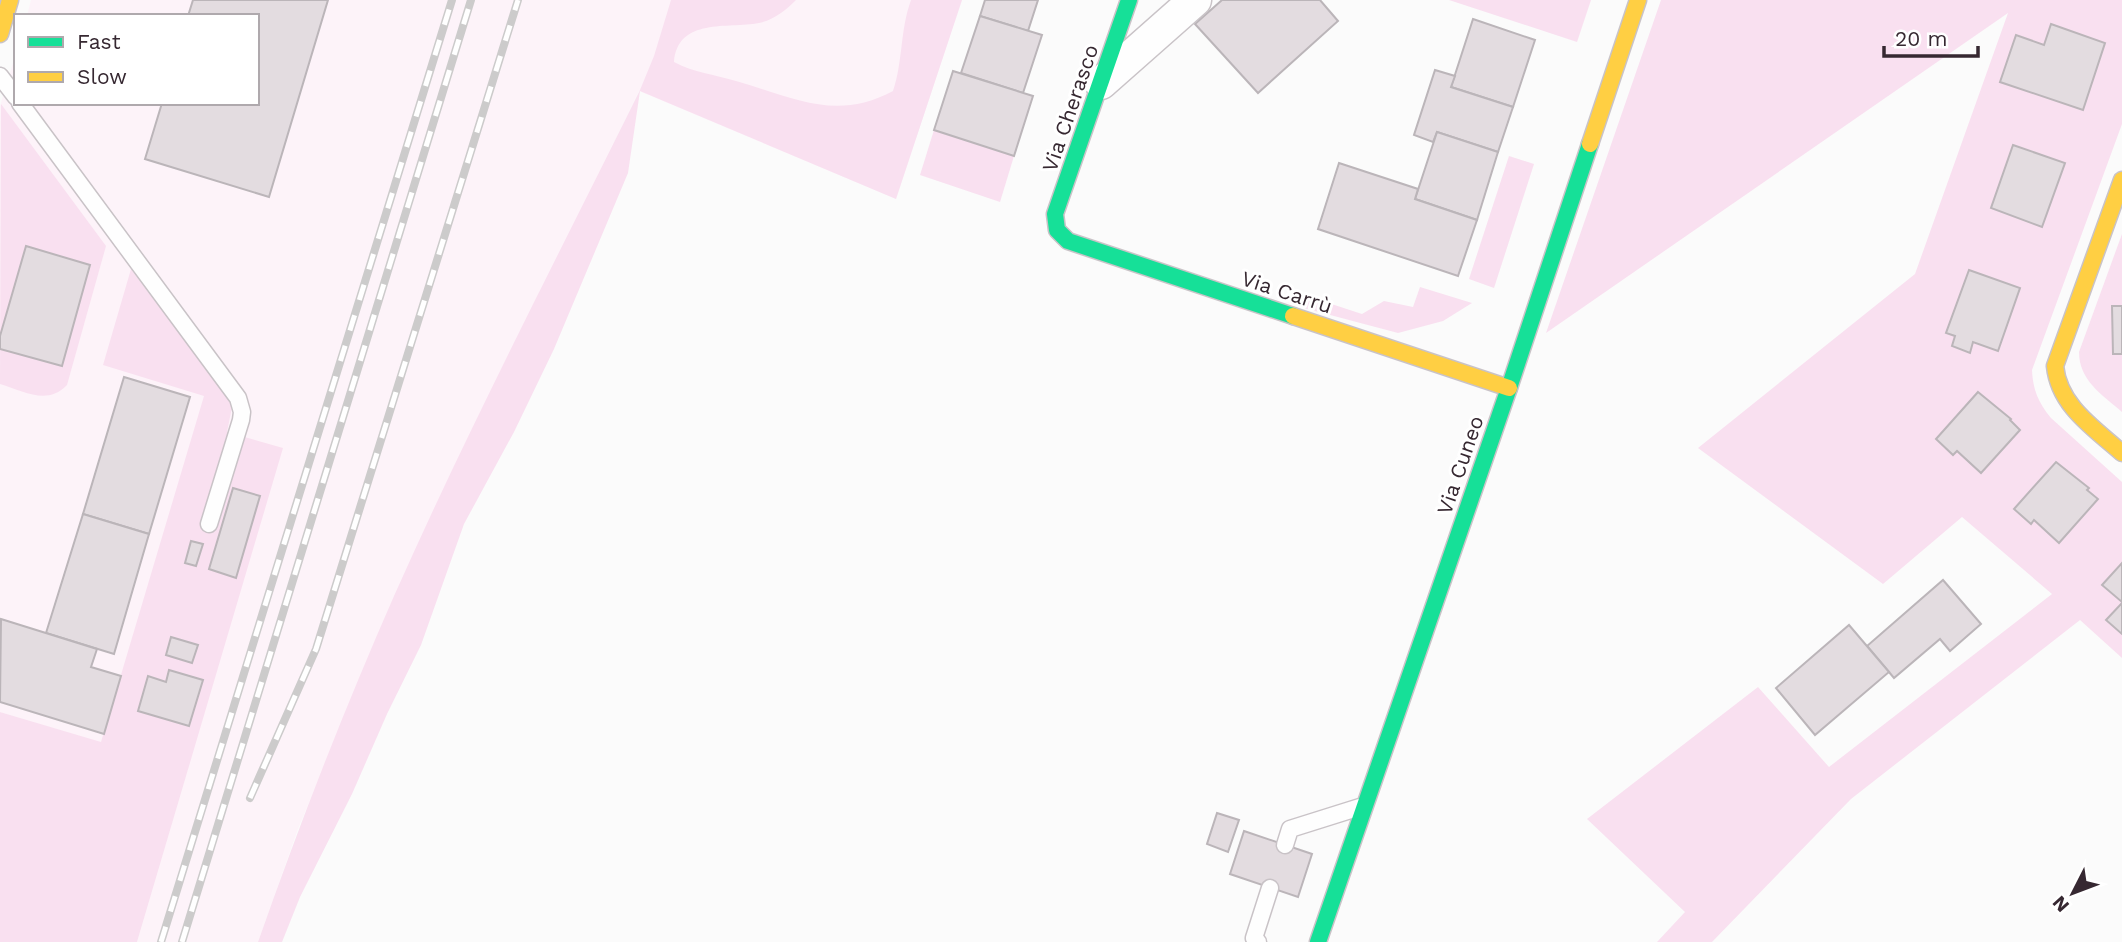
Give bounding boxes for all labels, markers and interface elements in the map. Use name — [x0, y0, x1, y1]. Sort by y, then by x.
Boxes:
legend — [14, 14, 259, 105]
scale bar — [1884, 14, 1979, 58]
text: 20 m — [1895, 26, 1947, 51]
text: Fast — [77, 29, 121, 54]
street label: Via Cherasco — [1037, 41, 1103, 175]
text: Slow — [77, 64, 127, 89]
street label: Via Carrù — [1238, 266, 1336, 318]
street label: Via Cuneo — [1431, 412, 1489, 518]
north arrow — [2038, 858, 2108, 928]
text: N — [2047, 891, 2074, 917]

